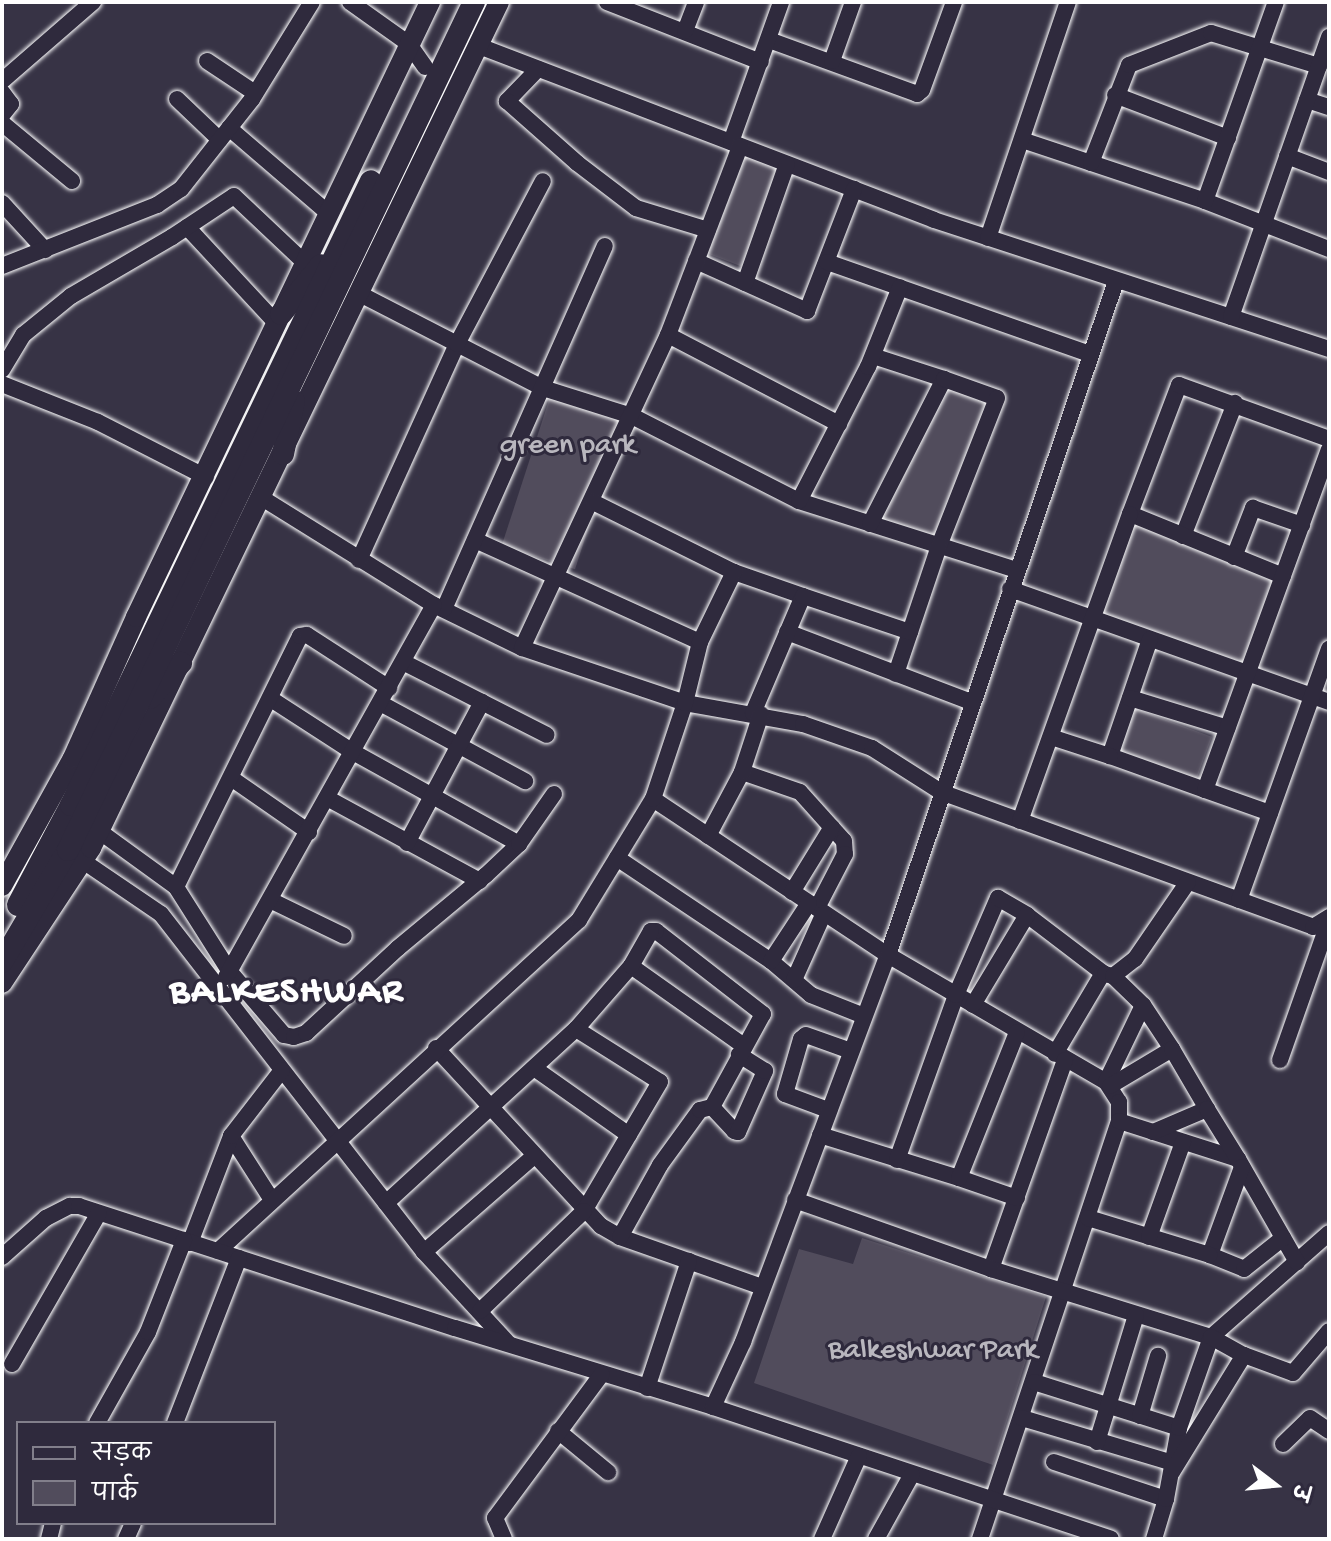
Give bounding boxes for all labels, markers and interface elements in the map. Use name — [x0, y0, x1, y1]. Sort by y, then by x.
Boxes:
park label: green park — [500, 429, 636, 465]
district label: BALKESHWAR — [170, 971, 404, 1017]
park label: Balkeshwar Park — [828, 1334, 1038, 1370]
legend — [16, 1421, 276, 1525]
text: सड़क — [92, 1441, 151, 1470]
north arrow — [1235, 1445, 1315, 1525]
text: पार्क — [92, 1481, 137, 1510]
text: उ — [1284, 1481, 1313, 1502]

